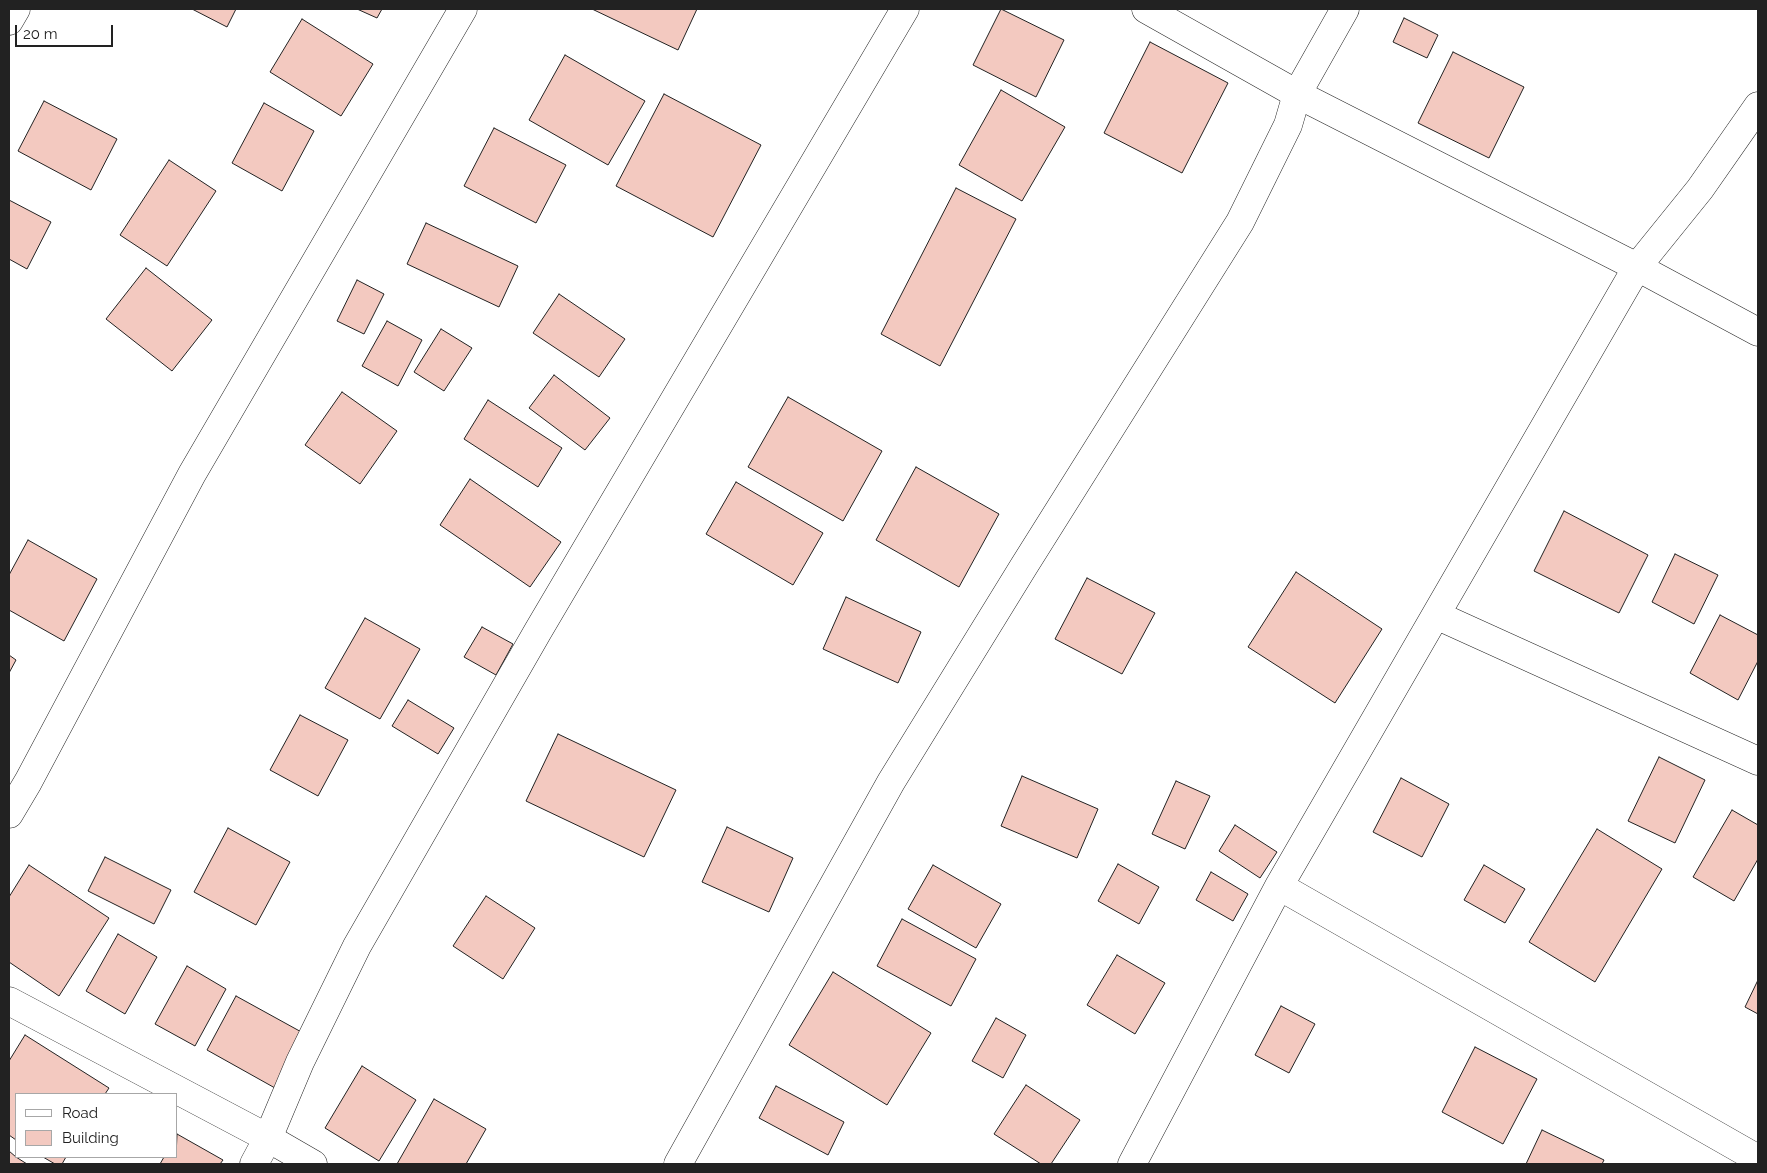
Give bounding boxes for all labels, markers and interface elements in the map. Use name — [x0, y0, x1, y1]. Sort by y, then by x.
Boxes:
scale bar — [18, 15, 115, 47]
text: 20 m — [23, 25, 58, 43]
legend — [15, 1093, 178, 1158]
text: Road — [62, 1104, 98, 1122]
text: Building — [62, 1129, 119, 1147]

